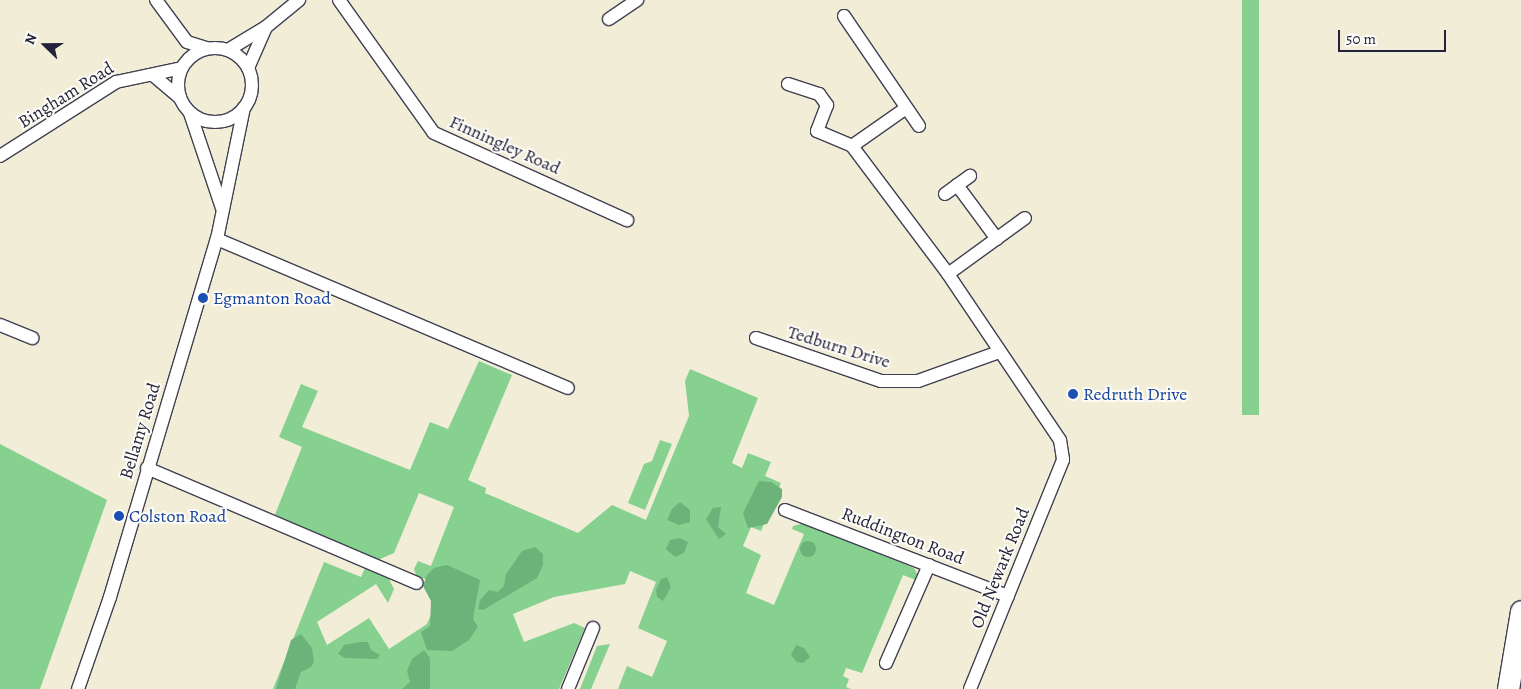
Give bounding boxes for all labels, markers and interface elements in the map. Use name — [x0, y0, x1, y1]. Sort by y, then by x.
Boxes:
north arrow — [20, 20, 70, 70]
scale bar — [1341, 20, 1448, 52]
text: 50 m — [1346, 29, 1376, 49]
text: N — [20, 31, 41, 47]
street label: Bingham Road — [14, 57, 118, 133]
street label: Finningley Road — [446, 111, 564, 179]
place label: Egmanton Road — [213, 287, 331, 309]
marker: Egmanton Road — [197, 292, 209, 304]
street label: Tedburn Drive — [785, 321, 893, 373]
street label: Bellamy Road — [115, 380, 165, 482]
place label: Redruth Drive — [1083, 383, 1187, 405]
marker: Redruth Drive — [1067, 388, 1079, 400]
street label: Ruddington Road — [839, 503, 967, 569]
street label: Old Newark Road — [966, 504, 1034, 632]
place label: Colston Road — [129, 505, 226, 527]
marker: Colston Road — [113, 510, 125, 522]

